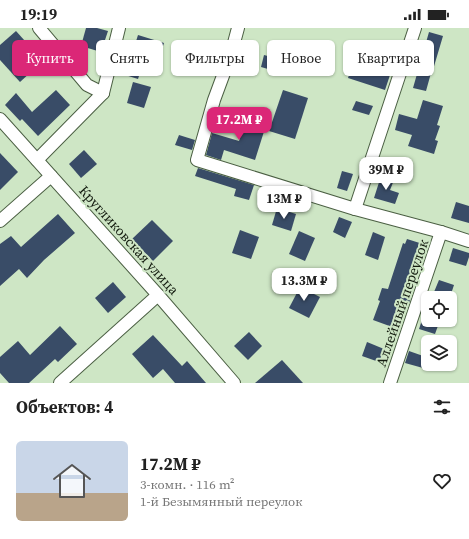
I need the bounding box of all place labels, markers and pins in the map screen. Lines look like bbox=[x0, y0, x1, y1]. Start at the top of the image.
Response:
pin: 17.2M ₽ bbox=[202, 107, 276, 141]
pin: 39M ₽ bbox=[358, 157, 414, 191]
pin: 13M ₽ bbox=[256, 186, 312, 220]
pin: 13.3M ₽ bbox=[267, 268, 341, 302]

